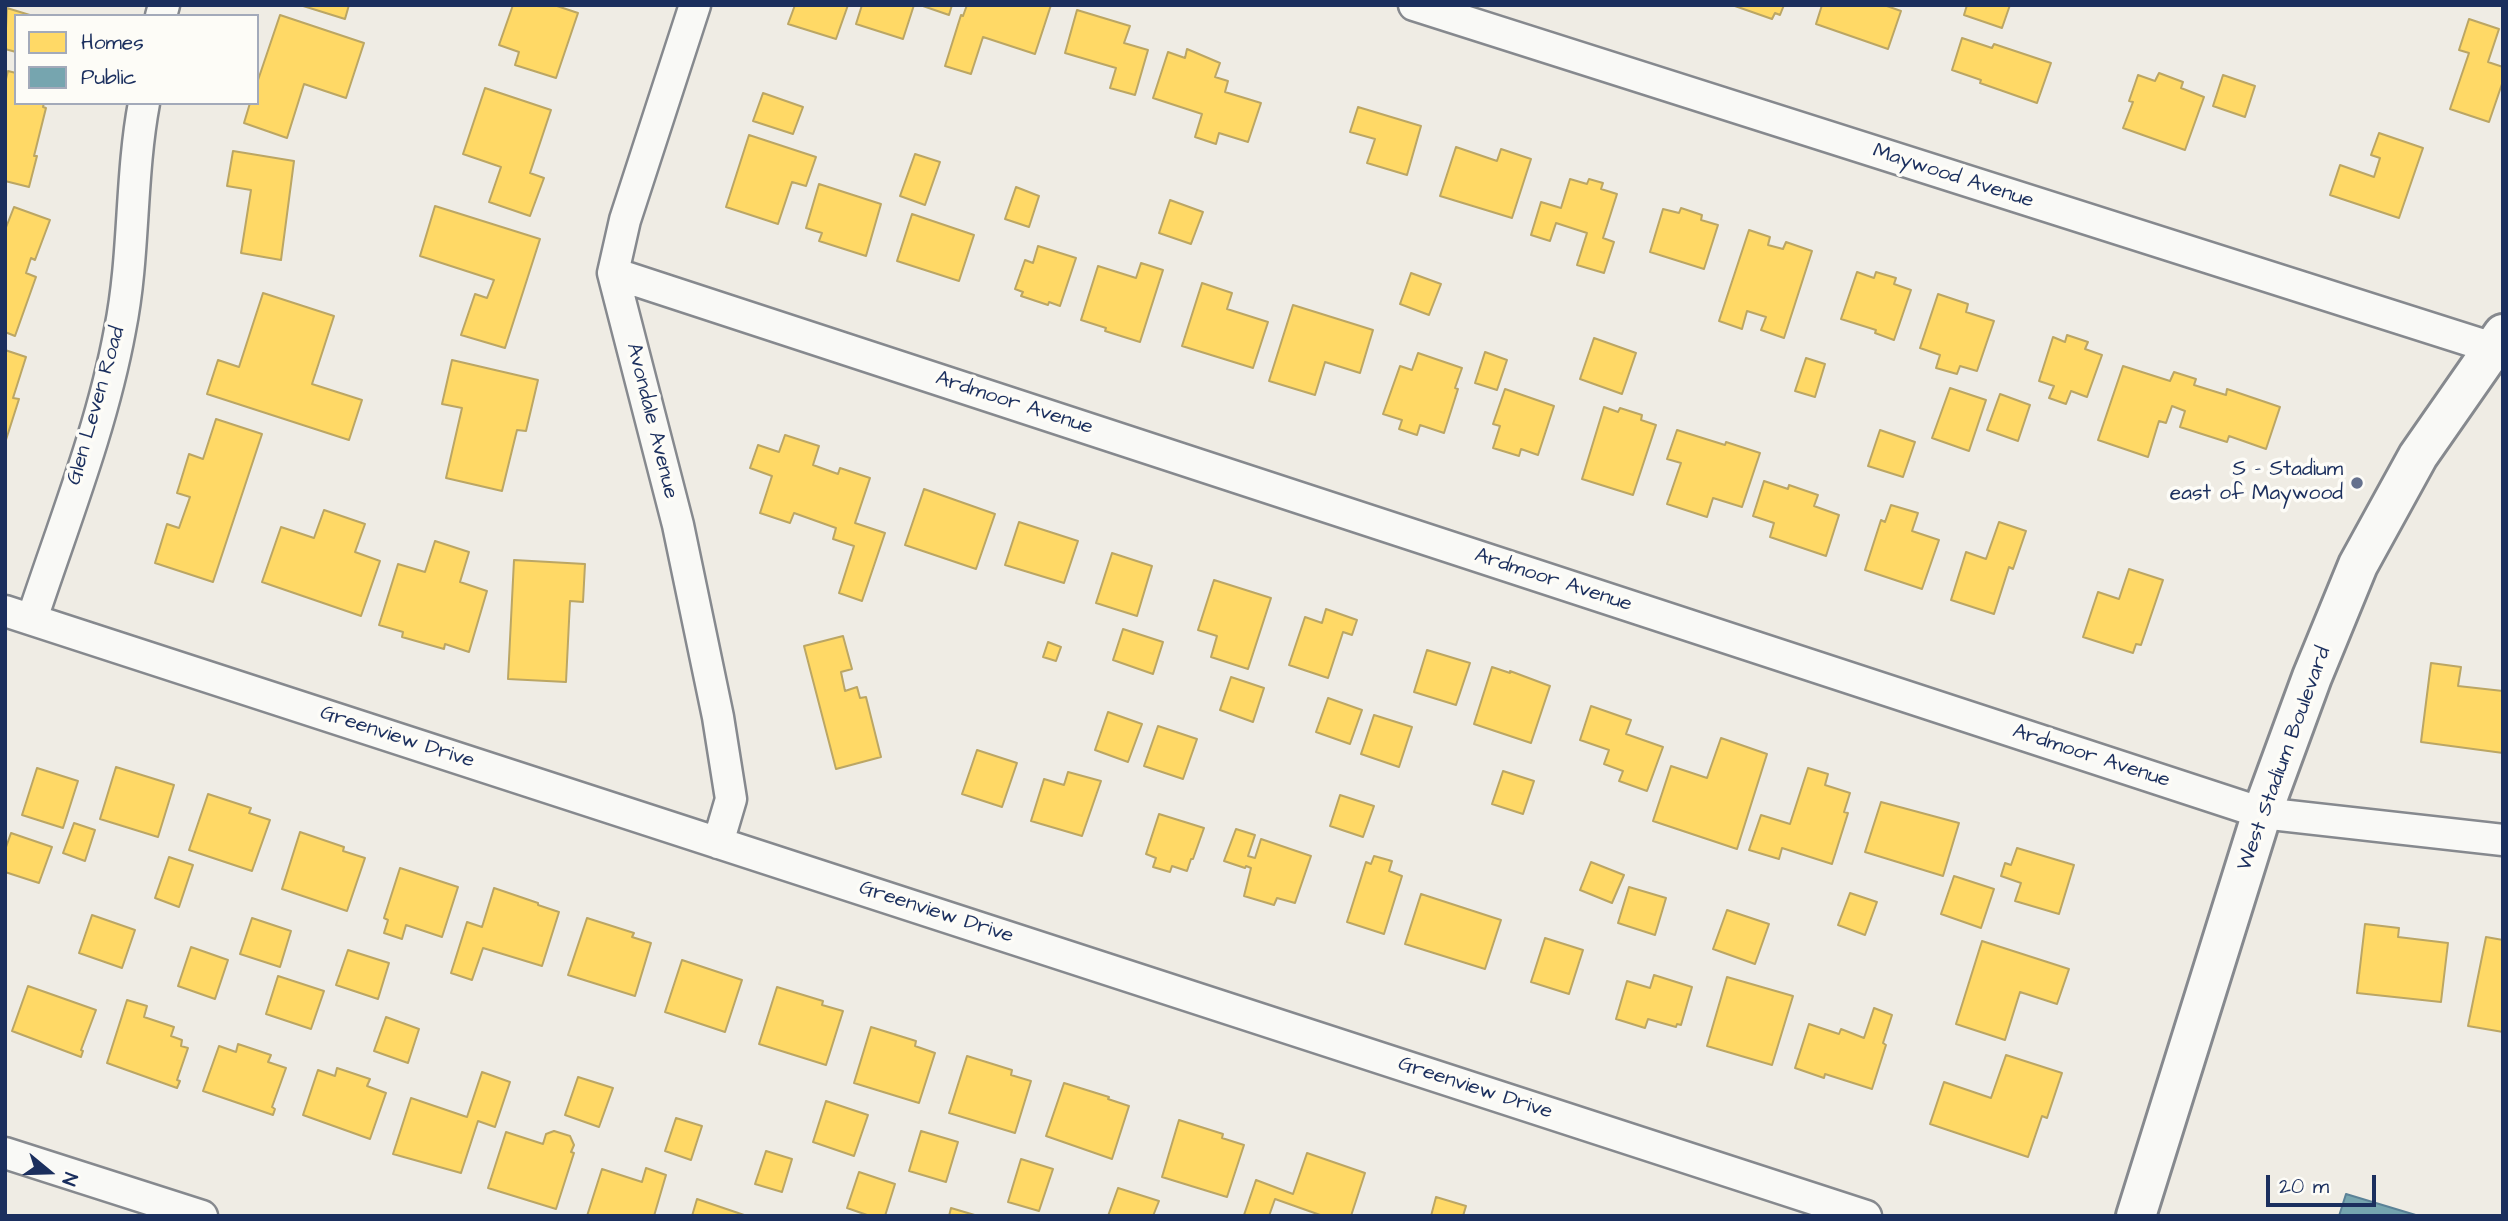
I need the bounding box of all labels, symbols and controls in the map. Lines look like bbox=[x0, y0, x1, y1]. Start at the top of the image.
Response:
legend bbox=[14, 14, 259, 105]
text: Homes bbox=[81, 28, 144, 57]
text: Public bbox=[81, 63, 137, 92]
street label: Maywood Avenue bbox=[1869, 139, 2037, 215]
street label: Glen Leven Road bbox=[62, 324, 132, 488]
street label: Avondale Avenue bbox=[619, 341, 683, 501]
street label: Ardmoor Avenue bbox=[932, 367, 1096, 441]
place label: S - Stadium east of Maywood bbox=[2170, 458, 2343, 508]
marker: S - Stadium east of Maywood bbox=[2349, 475, 2365, 491]
street label: Ardmoor Avenue bbox=[1471, 544, 1635, 618]
street label: West Stadium Boulevard bbox=[2233, 644, 2337, 874]
street label: Greenview Drive bbox=[317, 701, 477, 775]
street label: Ardmoor Avenue bbox=[2009, 720, 2173, 794]
street label: Greenview Drive bbox=[856, 876, 1016, 950]
street label: Greenview Drive bbox=[1395, 1052, 1555, 1126]
north arrow bbox=[14, 1137, 84, 1207]
scale bar bbox=[2270, 1162, 2380, 1206]
text: N bbox=[55, 1169, 84, 1189]
text: 20 m bbox=[2279, 1172, 2329, 1201]

